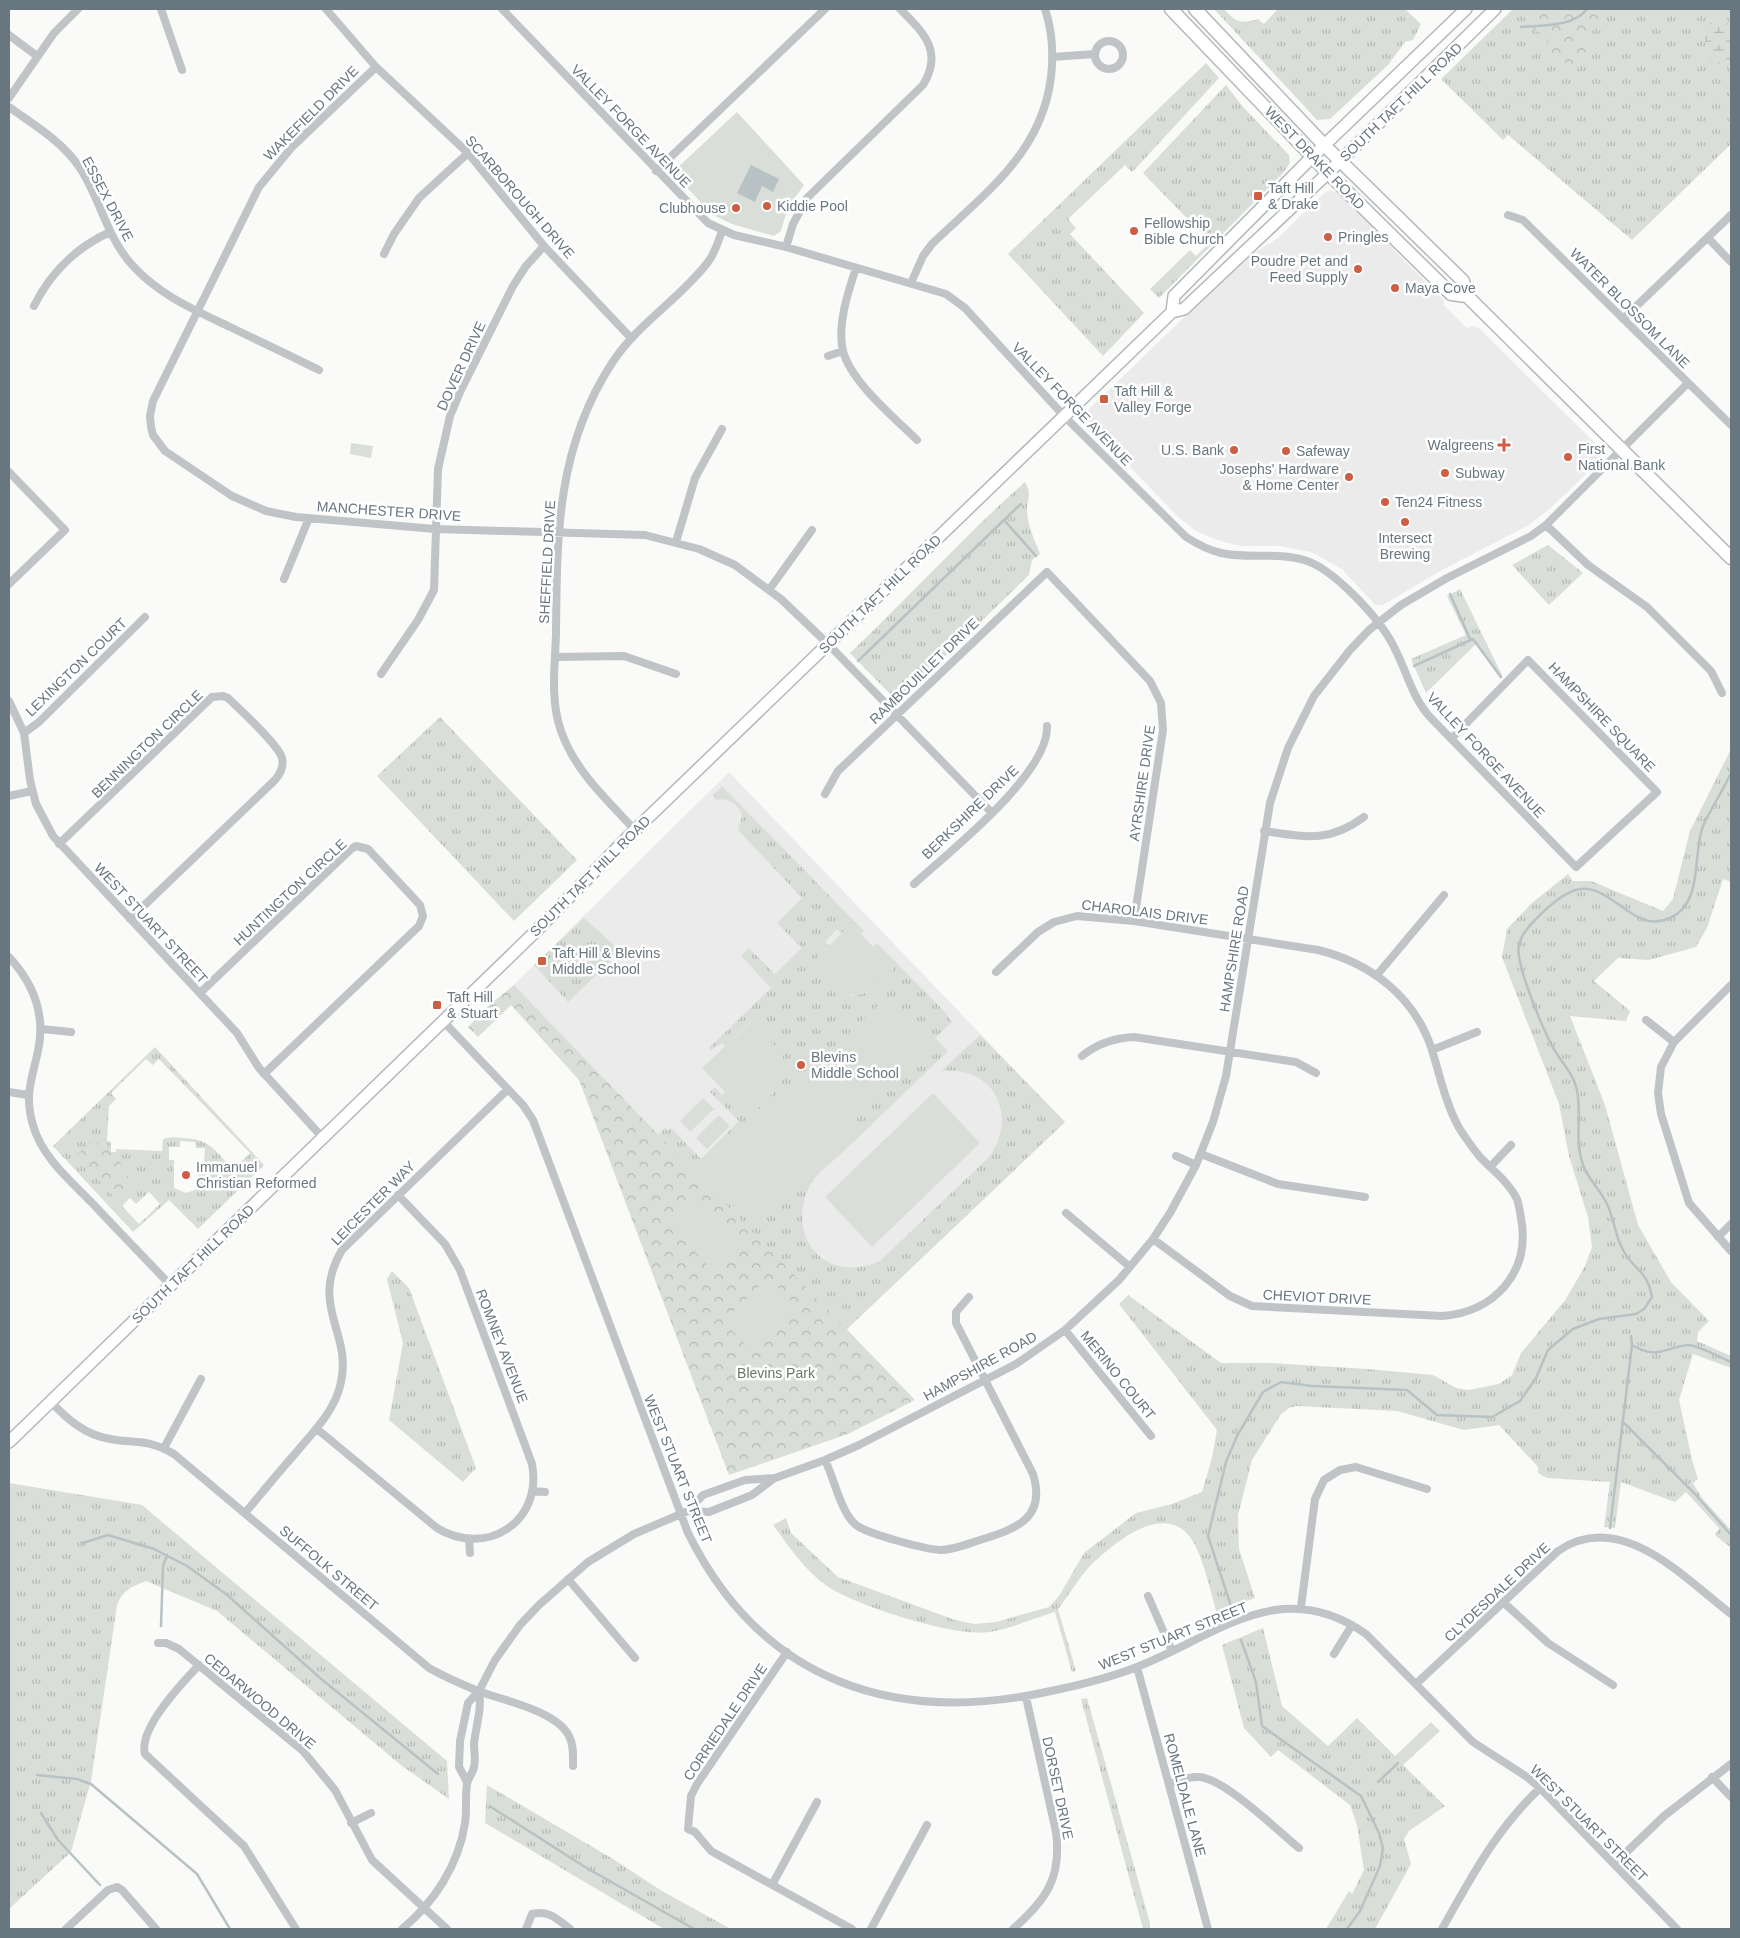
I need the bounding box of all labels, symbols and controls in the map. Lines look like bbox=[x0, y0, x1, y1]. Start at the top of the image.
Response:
street label: SOUTH TAFT HILL ROAD bbox=[1337, 39, 1465, 165]
street label: VALLEY FORGE AVENUE bbox=[568, 61, 694, 191]
street label: WAKEFIELD DRIVE bbox=[260, 62, 362, 164]
street label: WEST DRAKE ROAD bbox=[1262, 103, 1368, 213]
street label: SCARBOROUGH DRIVE bbox=[462, 132, 578, 262]
street label: ESSEX DRIVE bbox=[79, 154, 137, 244]
place label: Taft Hill & Drake bbox=[1268, 180, 1319, 212]
marker: Taft Hill & Drake bbox=[1252, 190, 1264, 202]
place label: Kiddie Pool bbox=[777, 198, 848, 214]
place label: Clubhouse bbox=[659, 200, 726, 216]
marker: Kiddie Pool bbox=[761, 200, 773, 212]
marker: Clubhouse bbox=[730, 202, 742, 214]
place label: Fellowship Bible Church bbox=[1144, 215, 1224, 247]
marker: Fellowship Bible Church bbox=[1128, 225, 1140, 237]
place label: Pringles bbox=[1338, 229, 1389, 245]
marker: Pringles bbox=[1322, 231, 1334, 243]
street label: WATER BLOSSOM LANE bbox=[1567, 245, 1693, 371]
place label: Poudre Pet and Feed Supply bbox=[1251, 253, 1348, 285]
marker: Poudre Pet and Feed Supply bbox=[1352, 263, 1364, 275]
place label: Maya Cove bbox=[1405, 280, 1476, 296]
marker: Maya Cove bbox=[1389, 282, 1401, 294]
street label: DOVER DRIVE bbox=[433, 319, 489, 413]
street label: VALLEY FORGE AVENUE bbox=[1009, 339, 1135, 469]
place label: Taft Hill & Valley Forge bbox=[1114, 383, 1192, 415]
marker: Taft Hill & Valley Forge bbox=[1098, 393, 1110, 405]
place label: Walgreens bbox=[1428, 437, 1494, 453]
marker: Walgreens bbox=[1498, 439, 1510, 451]
place label: First National Bank bbox=[1578, 441, 1666, 473]
place label: U.S. Bank bbox=[1161, 442, 1225, 458]
place label: Safeway bbox=[1296, 443, 1350, 459]
marker: U.S. Bank bbox=[1228, 444, 1240, 456]
marker: Safeway bbox=[1280, 445, 1292, 457]
marker: First National Bank bbox=[1562, 451, 1574, 463]
place label: Josephs' Hardware & Home Center bbox=[1220, 461, 1339, 493]
place label: Subway bbox=[1455, 465, 1505, 481]
marker: Subway bbox=[1439, 467, 1451, 479]
marker: Josephs' Hardware & Home Center bbox=[1343, 471, 1355, 483]
place label: Ten24 Fitness bbox=[1395, 494, 1482, 510]
marker: Ten24 Fitness bbox=[1379, 496, 1391, 508]
street label: MANCHESTER DRIVE bbox=[316, 498, 462, 524]
street label: SHEFFIELD DRIVE bbox=[536, 500, 558, 624]
marker: Intersect Brewing bbox=[1399, 516, 1411, 528]
place label: Intersect Brewing bbox=[1378, 530, 1432, 562]
street label: SOUTH TAFT HILL ROAD bbox=[816, 531, 944, 657]
street label: LEXINGTON COURT bbox=[22, 614, 130, 719]
street label: RAMBOUILLET DRIVE bbox=[866, 615, 982, 727]
street label: HAMPSHIRE SQUARE bbox=[1545, 659, 1659, 775]
street label: BENNINGTON CIRCLE bbox=[88, 687, 206, 801]
street label: VALLEY FORGE AVENUE bbox=[1424, 689, 1548, 821]
street label: AYRSHIRE DRIVE bbox=[1126, 724, 1158, 842]
street label: BERKSHIRE DRIVE bbox=[919, 762, 1021, 862]
street label: SOUTH TAFT HILL ROAD bbox=[526, 812, 654, 940]
street label: HUNTINGTON CIRCLE bbox=[230, 836, 350, 948]
street label: WEST STUART STREET bbox=[91, 860, 211, 987]
street label: HAMPSHIRE ROAD bbox=[1216, 885, 1252, 1013]
street label: CHAROLAIS DRIVE bbox=[1081, 896, 1209, 928]
place label: Taft Hill & Blevins Middle School bbox=[552, 945, 660, 977]
marker: Taft Hill & Blevins Middle School bbox=[536, 955, 548, 967]
place label: Taft Hill & Stuart bbox=[447, 989, 498, 1021]
marker: Taft Hill & Stuart bbox=[431, 999, 443, 1011]
place label: Blevins Middle School bbox=[811, 1049, 899, 1081]
marker: Blevins Middle School bbox=[795, 1059, 807, 1071]
street label: LEICESTER WAY bbox=[328, 1157, 419, 1248]
place label: Immanuel Christian Reformed bbox=[196, 1159, 317, 1191]
marker: Immanuel Christian Reformed bbox=[180, 1169, 192, 1181]
street label: SOUTH TAFT HILL ROAD bbox=[129, 1201, 257, 1327]
street label: CHEVIOT DRIVE bbox=[1262, 1286, 1372, 1308]
street label: ROMNEY AVENUE bbox=[473, 1287, 531, 1405]
street label: MERINO COURT bbox=[1077, 1327, 1159, 1423]
street label: HAMPSHIRE ROAD bbox=[920, 1328, 1040, 1404]
park label: Blevins Park bbox=[737, 1365, 816, 1381]
street label: WEST STUART STREET bbox=[641, 1392, 715, 1546]
street label: SUFFOLK STREET bbox=[276, 1522, 382, 1614]
street label: CLYDESDALE DRIVE bbox=[1441, 1539, 1553, 1645]
street label: WEST STUART STREET bbox=[1096, 1599, 1250, 1673]
street label: CEDARWOOD DRIVE bbox=[201, 1650, 319, 1752]
street label: CORRIEDALE DRIVE bbox=[680, 1660, 770, 1784]
street label: ROMELDALE LANE bbox=[1161, 1732, 1209, 1858]
street label: DORSET DRIVE bbox=[1039, 1735, 1077, 1841]
street label: WEST STUART STREET bbox=[1527, 1761, 1651, 1885]

